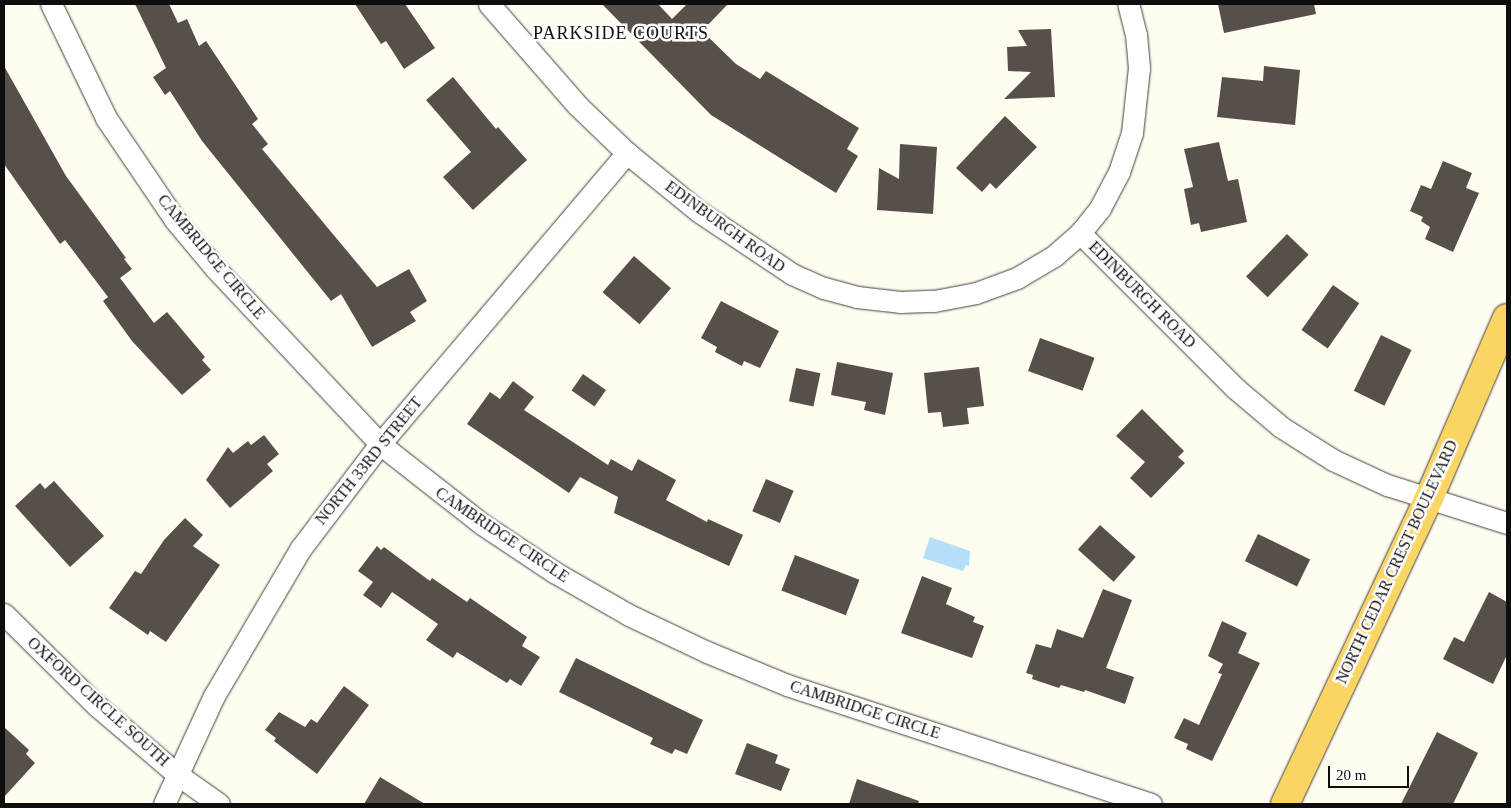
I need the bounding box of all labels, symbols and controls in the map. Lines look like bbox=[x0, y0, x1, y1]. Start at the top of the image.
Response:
district label: PARKSIDE COURTS bbox=[531, 22, 711, 44]
street label: EDINBURGH ROAD bbox=[661, 177, 789, 277]
street label: CAMBRIDGE CIRCLE bbox=[153, 191, 269, 323]
street label: EDINBURGH ROAD bbox=[1084, 237, 1200, 353]
street label: NORTH 33RD STREET bbox=[311, 393, 427, 529]
street label: NORTH CEDAR CREST BOULEVARD bbox=[1332, 437, 1462, 687]
street label: CAMBRIDGE CIRCLE bbox=[432, 483, 572, 587]
street label: OXFORD CIRCLE SOUTH bbox=[23, 633, 173, 771]
street label: CAMBRIDGE CIRCLE bbox=[787, 677, 943, 743]
scale bar bbox=[1331, 756, 1412, 788]
text: 20 m bbox=[1336, 767, 1366, 783]

